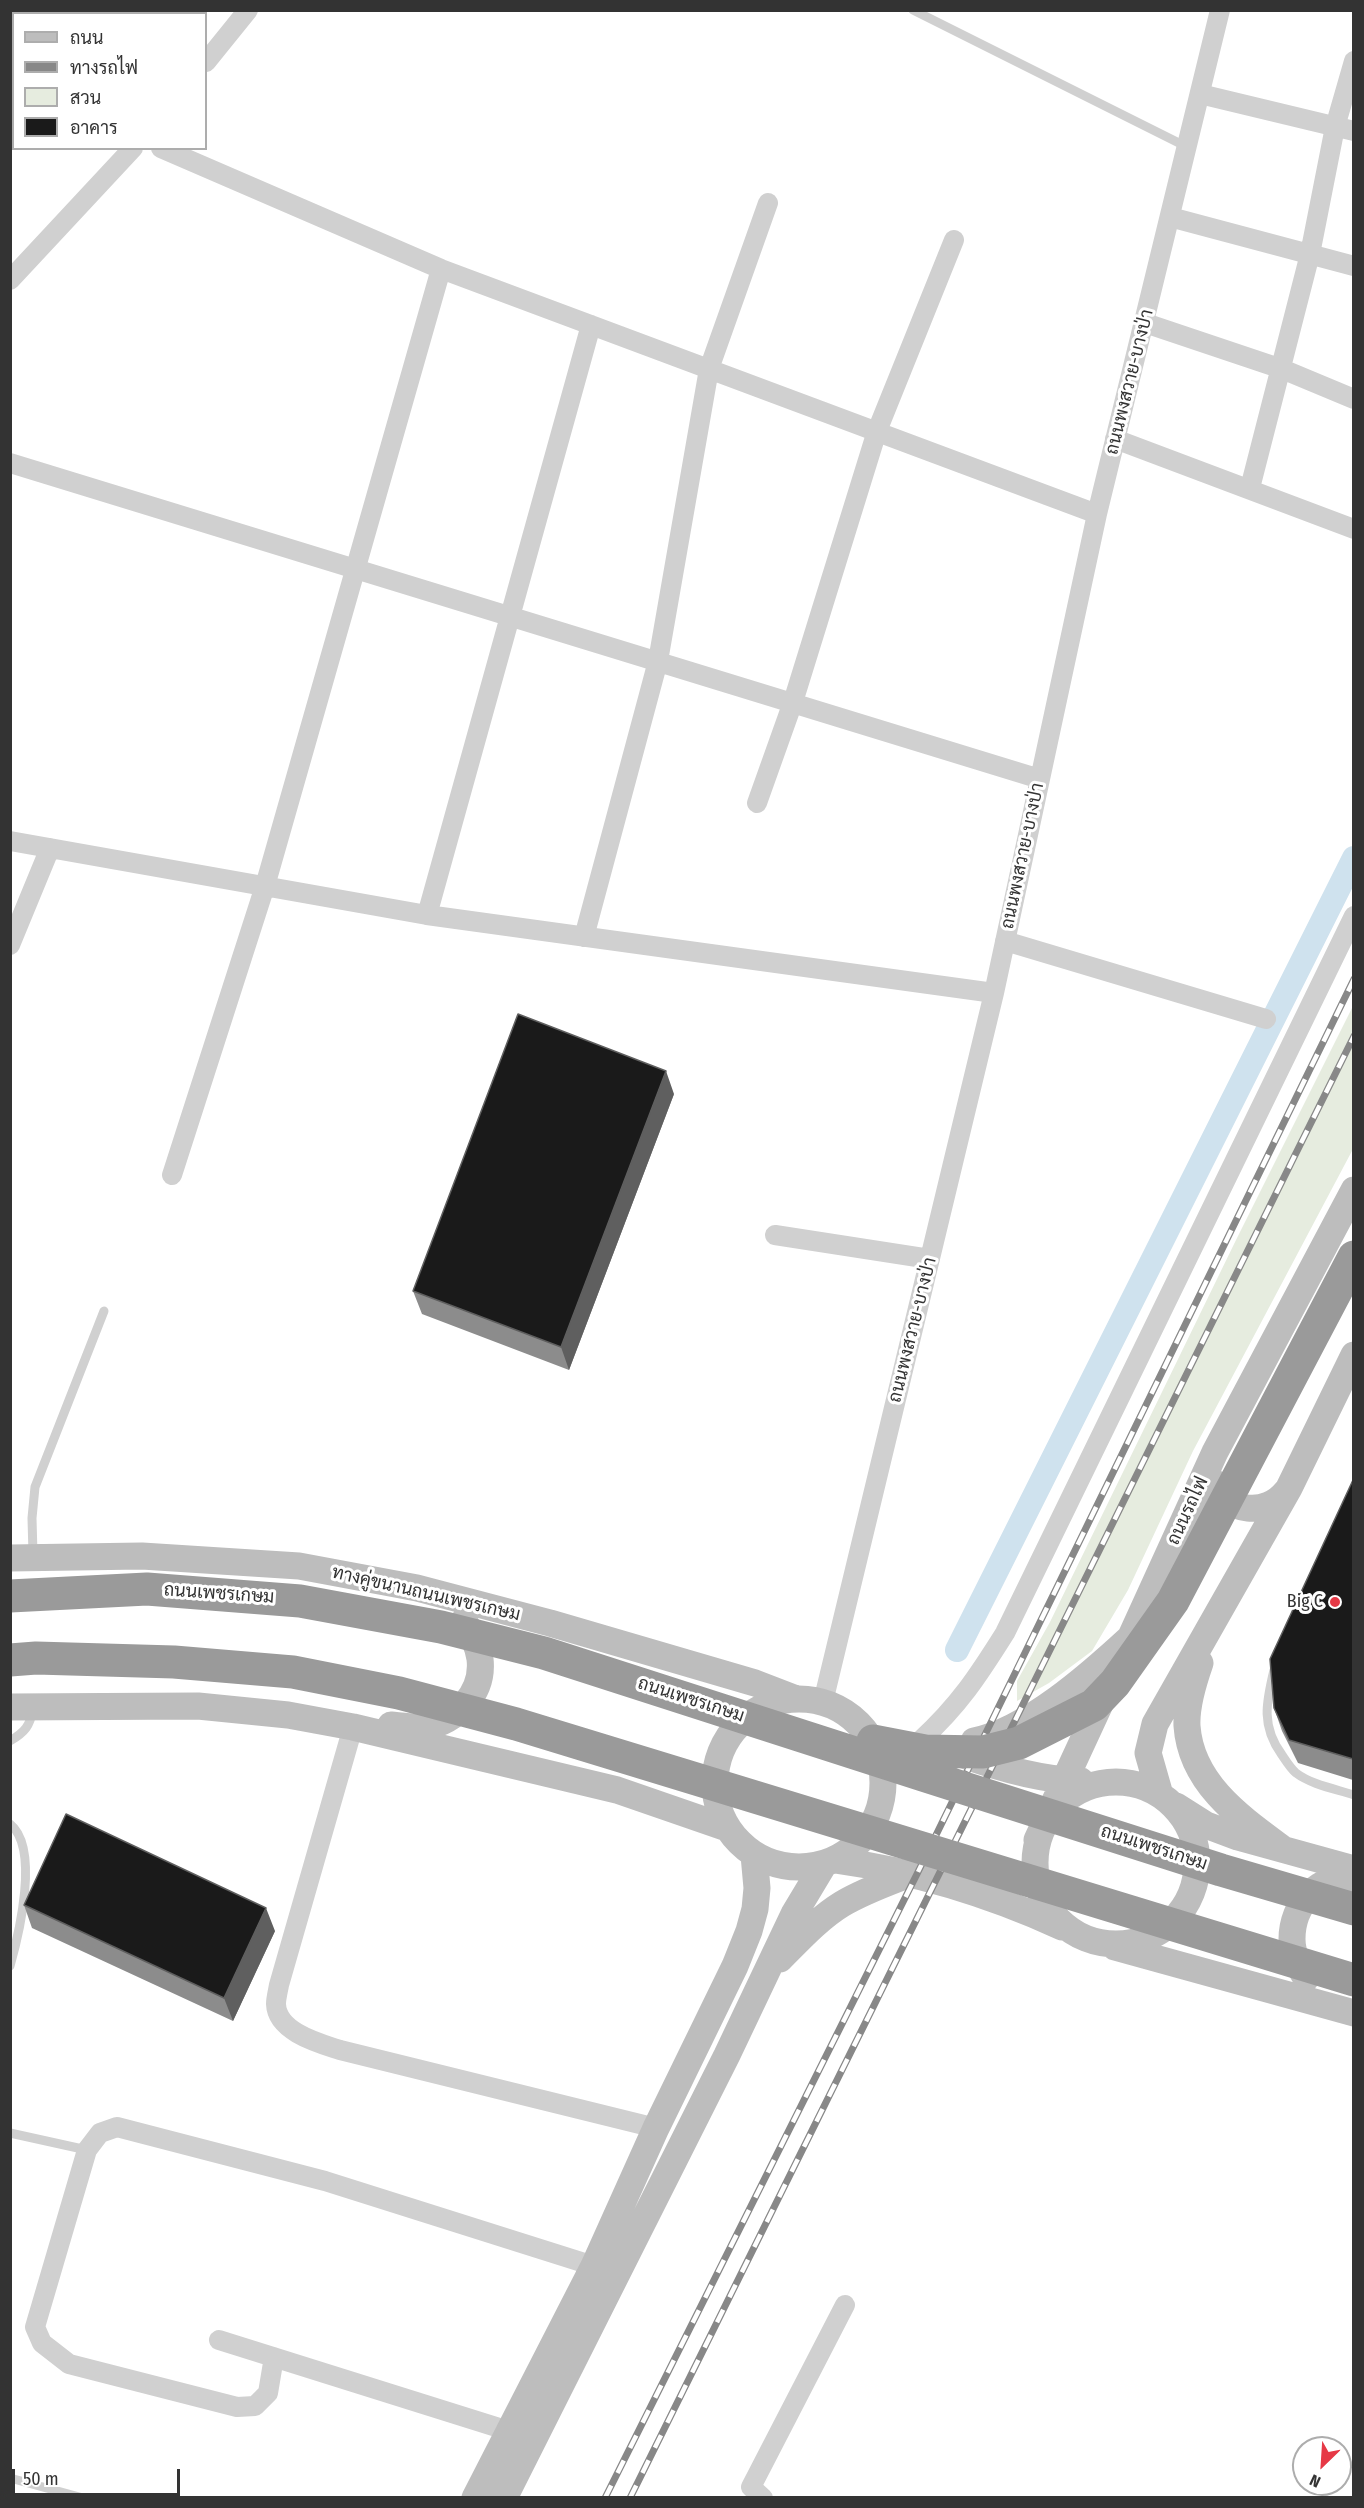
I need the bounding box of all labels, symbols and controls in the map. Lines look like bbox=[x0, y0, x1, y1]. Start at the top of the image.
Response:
legend bbox=[12, 12, 207, 150]
text: ถนน bbox=[70, 27, 103, 49]
text: ทางรถไฟ bbox=[70, 57, 138, 79]
text: สวน bbox=[70, 87, 101, 109]
text: อาคาร bbox=[70, 117, 118, 139]
street label: ถนนพงสวาย-บางป่า bbox=[1102, 307, 1158, 457]
street label: ถนนพงสวาย-บางป่า bbox=[997, 781, 1049, 931]
street label: ถนนพงสวาย-บางป่า bbox=[885, 1255, 941, 1405]
street label: ถนนรถไฟ bbox=[1163, 1474, 1213, 1548]
street label: ทางคู่ขนานถนนเพชรเกษม bbox=[330, 1562, 522, 1626]
street label: ถนนเพชรเกษม bbox=[163, 1579, 275, 1609]
place label: Big C bbox=[1287, 1591, 1323, 1613]
marker: Big C bbox=[1328, 1595, 1342, 1609]
street label: ถนนเพชรเกษม bbox=[635, 1673, 747, 1727]
street label: ถนนเพชรเกษม bbox=[1098, 1821, 1210, 1875]
north arrow bbox=[1292, 2436, 1352, 2496]
scale bar bbox=[15, 2457, 183, 2495]
text: 50 m bbox=[23, 2468, 59, 2490]
text: N bbox=[1307, 2470, 1323, 2492]

